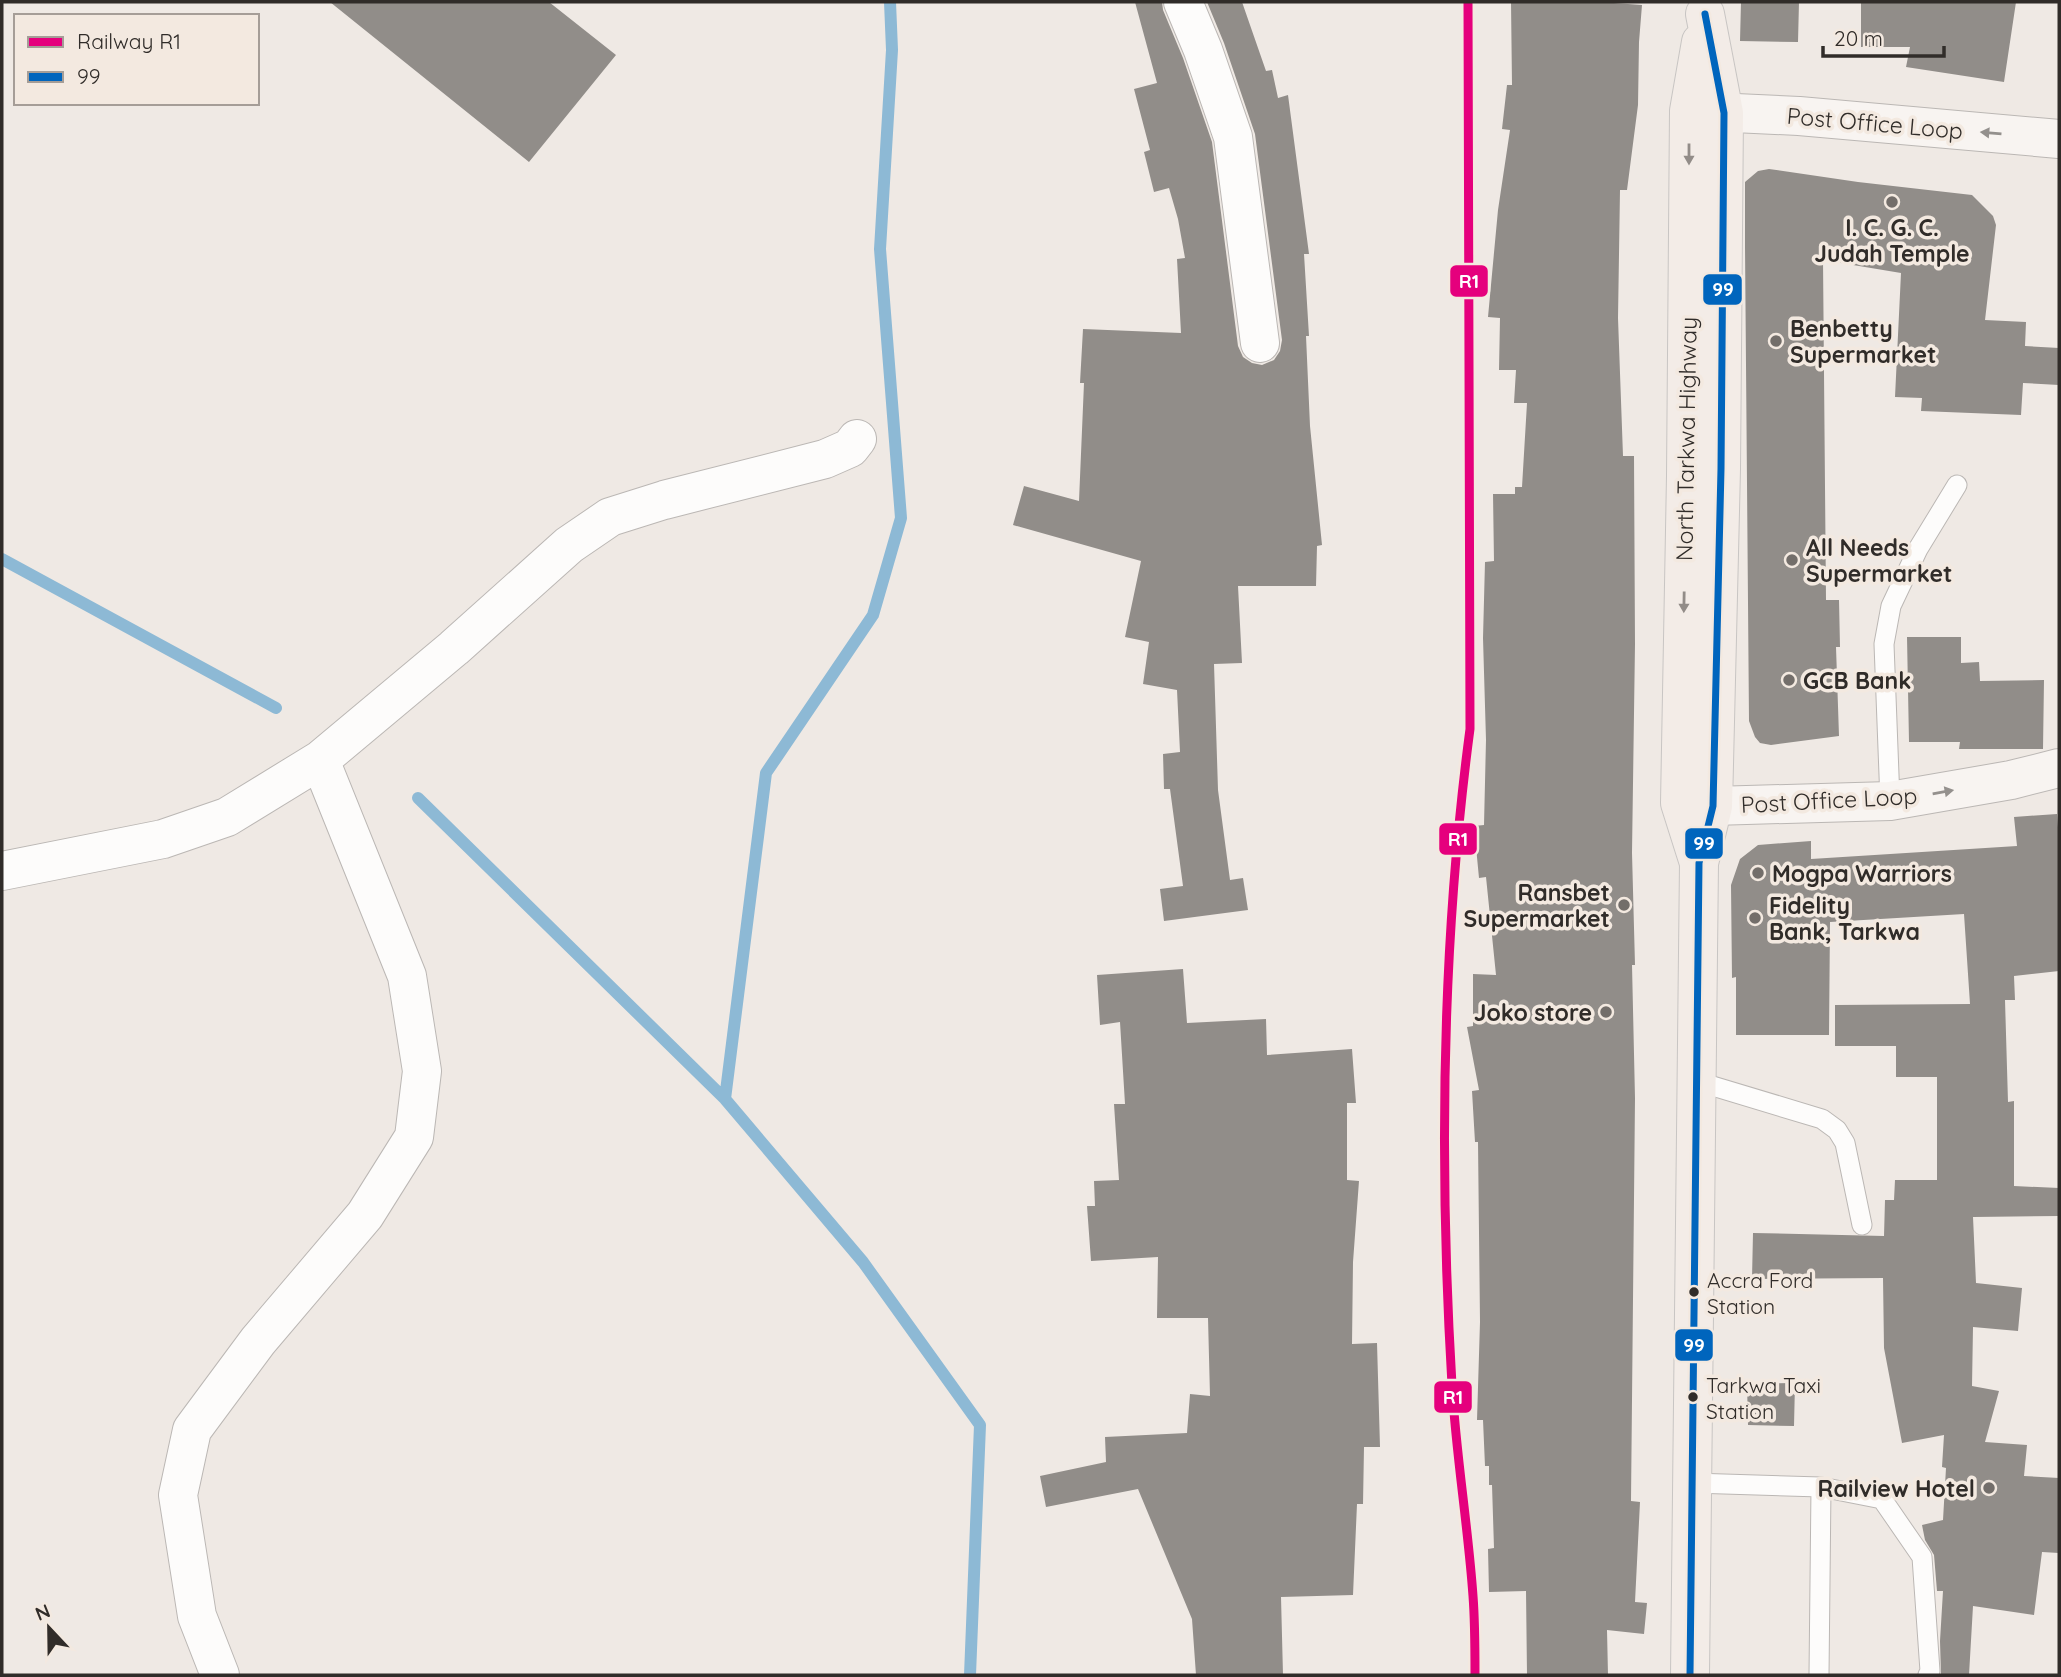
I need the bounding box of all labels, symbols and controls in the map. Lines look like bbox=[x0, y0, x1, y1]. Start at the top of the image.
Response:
legend bbox=[14, 14, 259, 105]
scale bar bbox=[1823, 14, 1944, 58]
text: 20 m bbox=[1834, 25, 1883, 51]
text: Railway R1 bbox=[77, 28, 181, 54]
text: 99 bbox=[77, 63, 100, 89]
street label: Post Office Loop bbox=[1786, 101, 1964, 145]
one-way arrow bbox=[1980, 127, 2002, 138]
one-way arrow bbox=[1683, 143, 1695, 165]
marker: I. C. G. C. Judah Temple bbox=[1884, 194, 1900, 210]
place label: I. C. G. C. Judah Temple bbox=[1814, 213, 1970, 268]
line badge: R1 bbox=[1449, 264, 1489, 298]
text: R1 bbox=[1459, 269, 1479, 293]
line badge: 99 bbox=[1702, 273, 1743, 306]
text: 99 bbox=[1712, 277, 1734, 301]
place label: Benbetty Supermarket bbox=[1790, 314, 1936, 369]
street label: North Tarkwa Highway bbox=[1669, 317, 1703, 561]
marker: Benbetty Supermarket bbox=[1768, 333, 1784, 349]
place label: All Needs Supermarket bbox=[1806, 533, 1952, 588]
marker: All Needs Supermarket bbox=[1784, 552, 1800, 568]
one-way arrow bbox=[1678, 591, 1690, 613]
place label: GCB Bank bbox=[1803, 666, 1911, 695]
marker: GCB Bank bbox=[1781, 672, 1797, 688]
street label: Post Office Loop bbox=[1740, 781, 1918, 819]
one-way arrow bbox=[1932, 786, 1954, 797]
line badge: R1 bbox=[1438, 822, 1478, 856]
text: R1 bbox=[1448, 827, 1468, 851]
line badge: 99 bbox=[1684, 827, 1724, 860]
text: 99 bbox=[1693, 831, 1715, 855]
place label: Mogpa Warriors bbox=[1772, 859, 1952, 888]
marker: Mogpa Warriors bbox=[1750, 865, 1766, 881]
place label: Ransbet Supermarket bbox=[1464, 878, 1610, 933]
place label: Fidelity Bank, Tarkwa bbox=[1769, 891, 1920, 946]
marker: Ransbet Supermarket bbox=[1616, 897, 1632, 913]
marker: Fidelity Bank, Tarkwa bbox=[1747, 910, 1763, 926]
place label: Joko store bbox=[1474, 998, 1592, 1027]
marker: Joko store bbox=[1598, 1004, 1614, 1020]
place label: Accra Ford Station bbox=[1707, 1267, 1813, 1319]
marker: Accra Ford Station bbox=[1687, 1285, 1701, 1299]
line badge: 99 bbox=[1674, 1328, 1714, 1362]
text: 99 bbox=[1683, 1333, 1705, 1357]
place label: Tarkwa Taxi Station bbox=[1706, 1372, 1821, 1424]
line badge: R1 bbox=[1433, 1380, 1473, 1414]
text: R1 bbox=[1443, 1385, 1463, 1409]
marker: Tarkwa Taxi Station bbox=[1686, 1390, 1700, 1404]
place label: Railview Hotel bbox=[1818, 1474, 1975, 1503]
marker: Railview Hotel bbox=[1981, 1480, 1997, 1496]
north arrow bbox=[14, 1593, 84, 1663]
text: N bbox=[32, 1598, 54, 1626]

